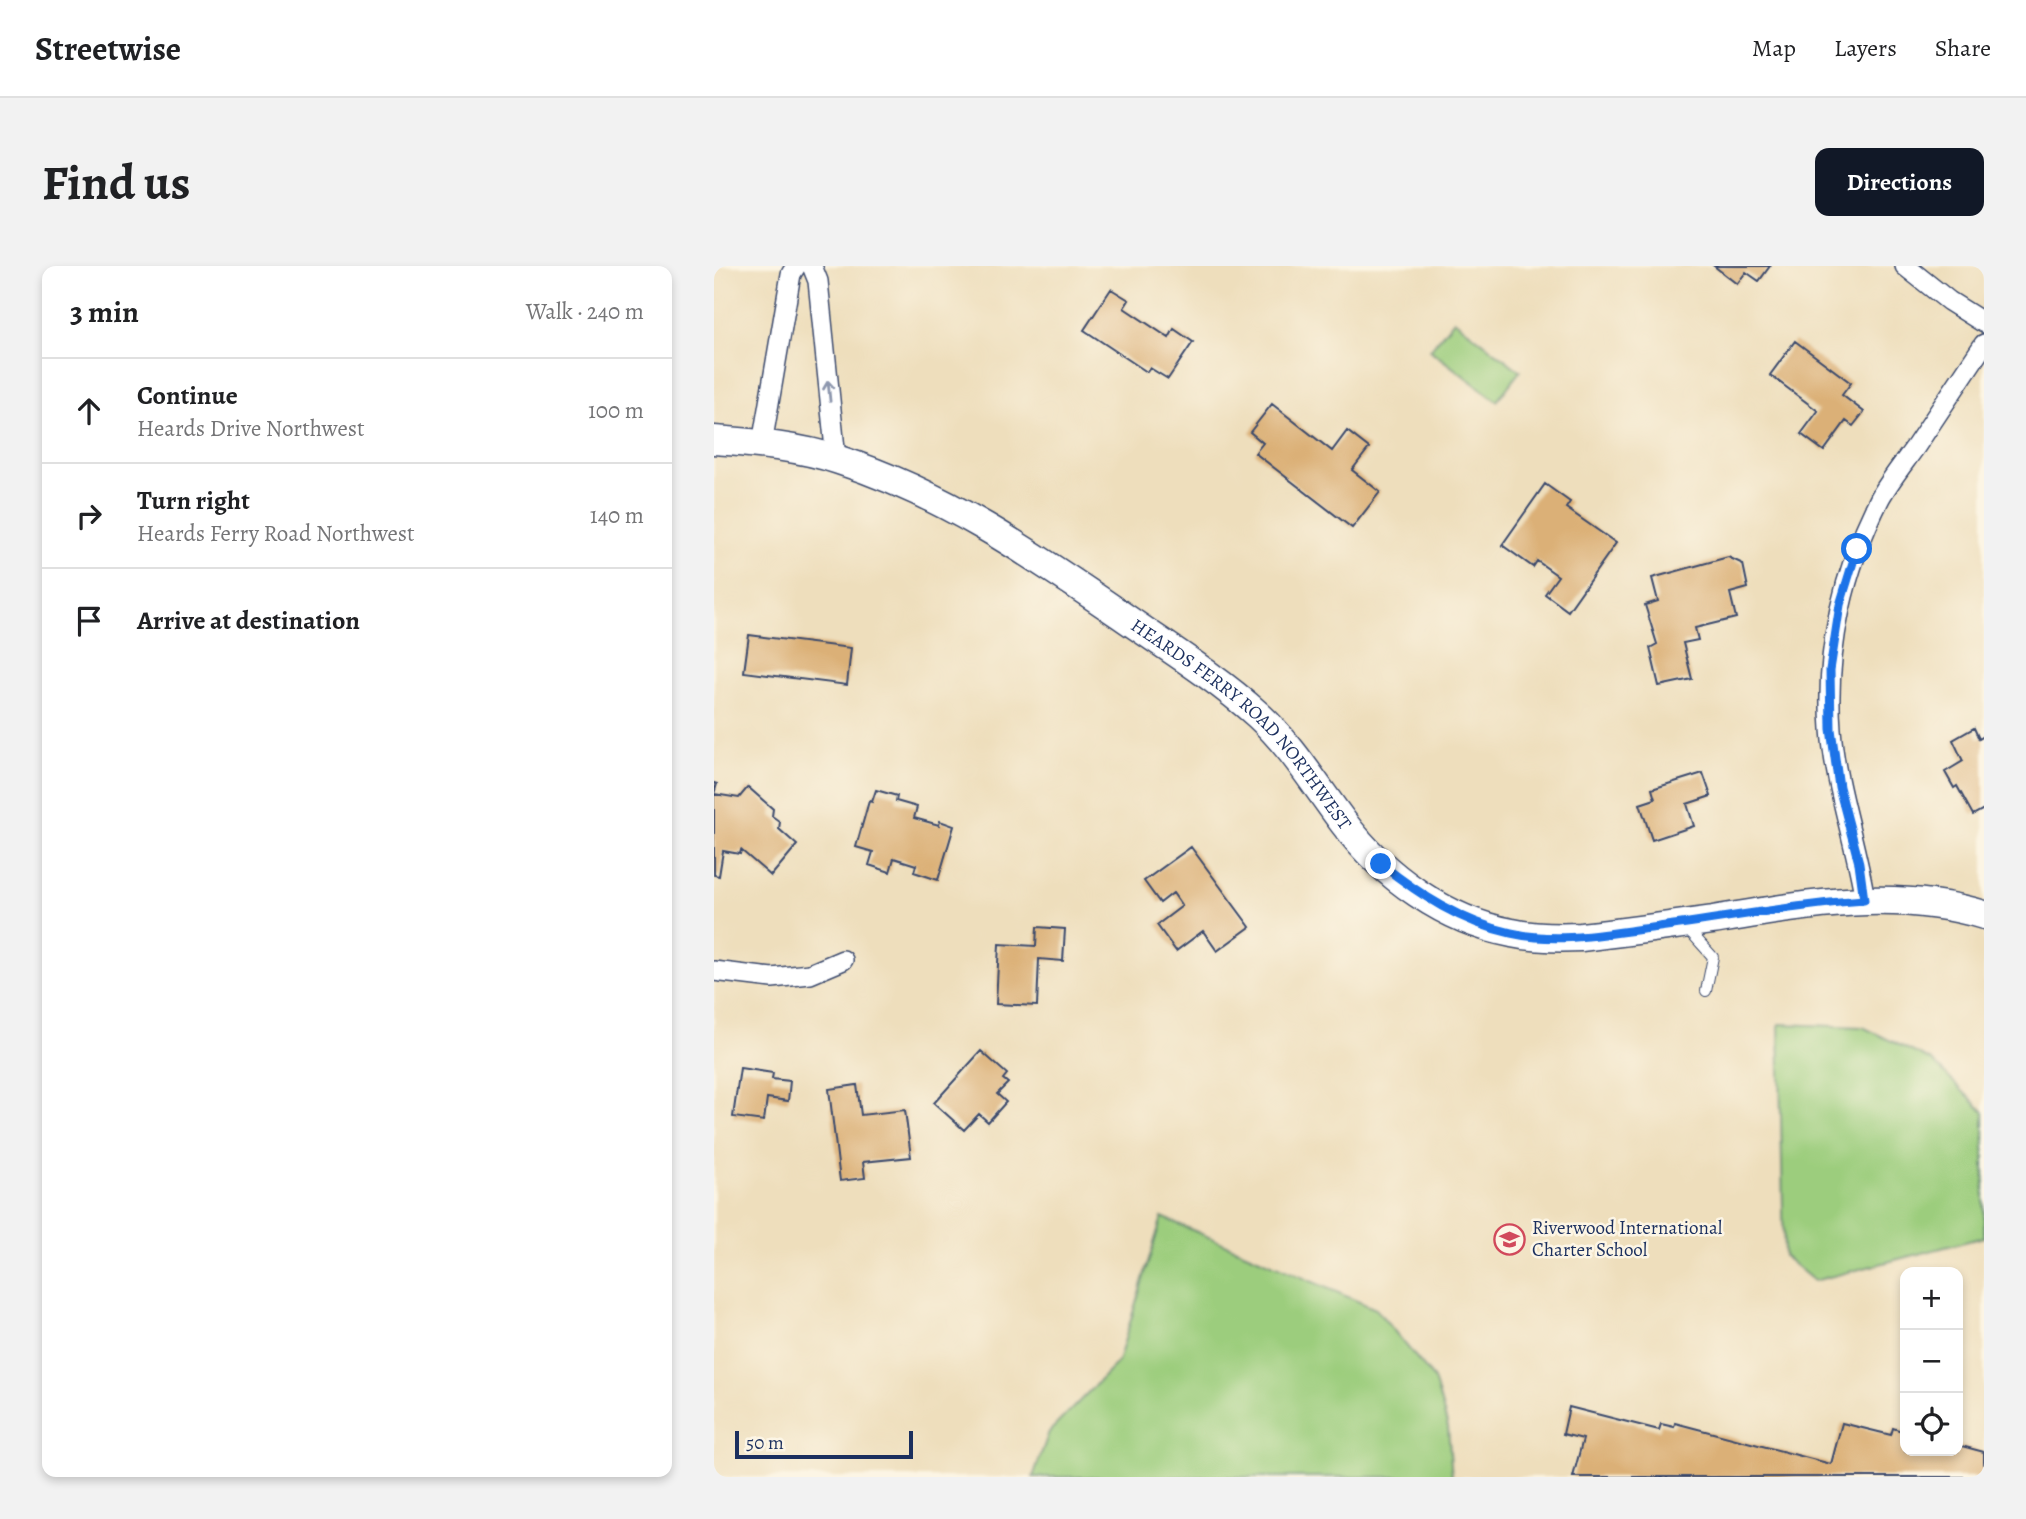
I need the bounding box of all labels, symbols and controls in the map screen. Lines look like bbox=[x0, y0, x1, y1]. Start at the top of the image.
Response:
text: Streetwise bbox=[35, 26, 181, 71]
text: Map bbox=[1752, 32, 1796, 64]
text: Layers bbox=[1834, 32, 1897, 64]
text: Share bbox=[1935, 32, 1991, 64]
button: Directions bbox=[1815, 148, 1984, 216]
text: Find us bbox=[42, 149, 190, 216]
text: 3 min bbox=[70, 292, 139, 332]
text: Walk · 240 m bbox=[526, 296, 644, 327]
text: Continue bbox=[137, 378, 238, 413]
one-way arrow bbox=[823, 380, 836, 403]
icon: ahead bbox=[70, 392, 108, 430]
text: 100 m bbox=[588, 395, 644, 426]
text: Heards Drive Northwest bbox=[137, 413, 365, 444]
text: Turn right bbox=[137, 483, 250, 518]
icon: right bbox=[70, 497, 108, 535]
text: 140 m bbox=[590, 500, 644, 531]
text: Heards Ferry Road Northwest bbox=[137, 518, 415, 549]
route start bbox=[1841, 533, 1872, 564]
icon: arrive bbox=[70, 602, 108, 640]
text: Arrive at destination bbox=[137, 603, 360, 638]
street label: HEARDS FERRY ROAD NORTHWEST bbox=[1126, 613, 1358, 836]
route end bbox=[1365, 848, 1396, 879]
place label: Riverwood International Charter School bbox=[1532, 1215, 1723, 1263]
school or university icon: Riverwood International Charter School bbox=[1492, 1222, 1526, 1256]
map controls bbox=[1900, 1267, 1963, 1456]
button: + bbox=[1900, 1267, 1963, 1330]
button: − bbox=[1900, 1330, 1963, 1393]
button: locate bbox=[1900, 1393, 1963, 1456]
scale bar bbox=[735, 1428, 914, 1460]
text: 50 m bbox=[746, 1430, 784, 1456]

